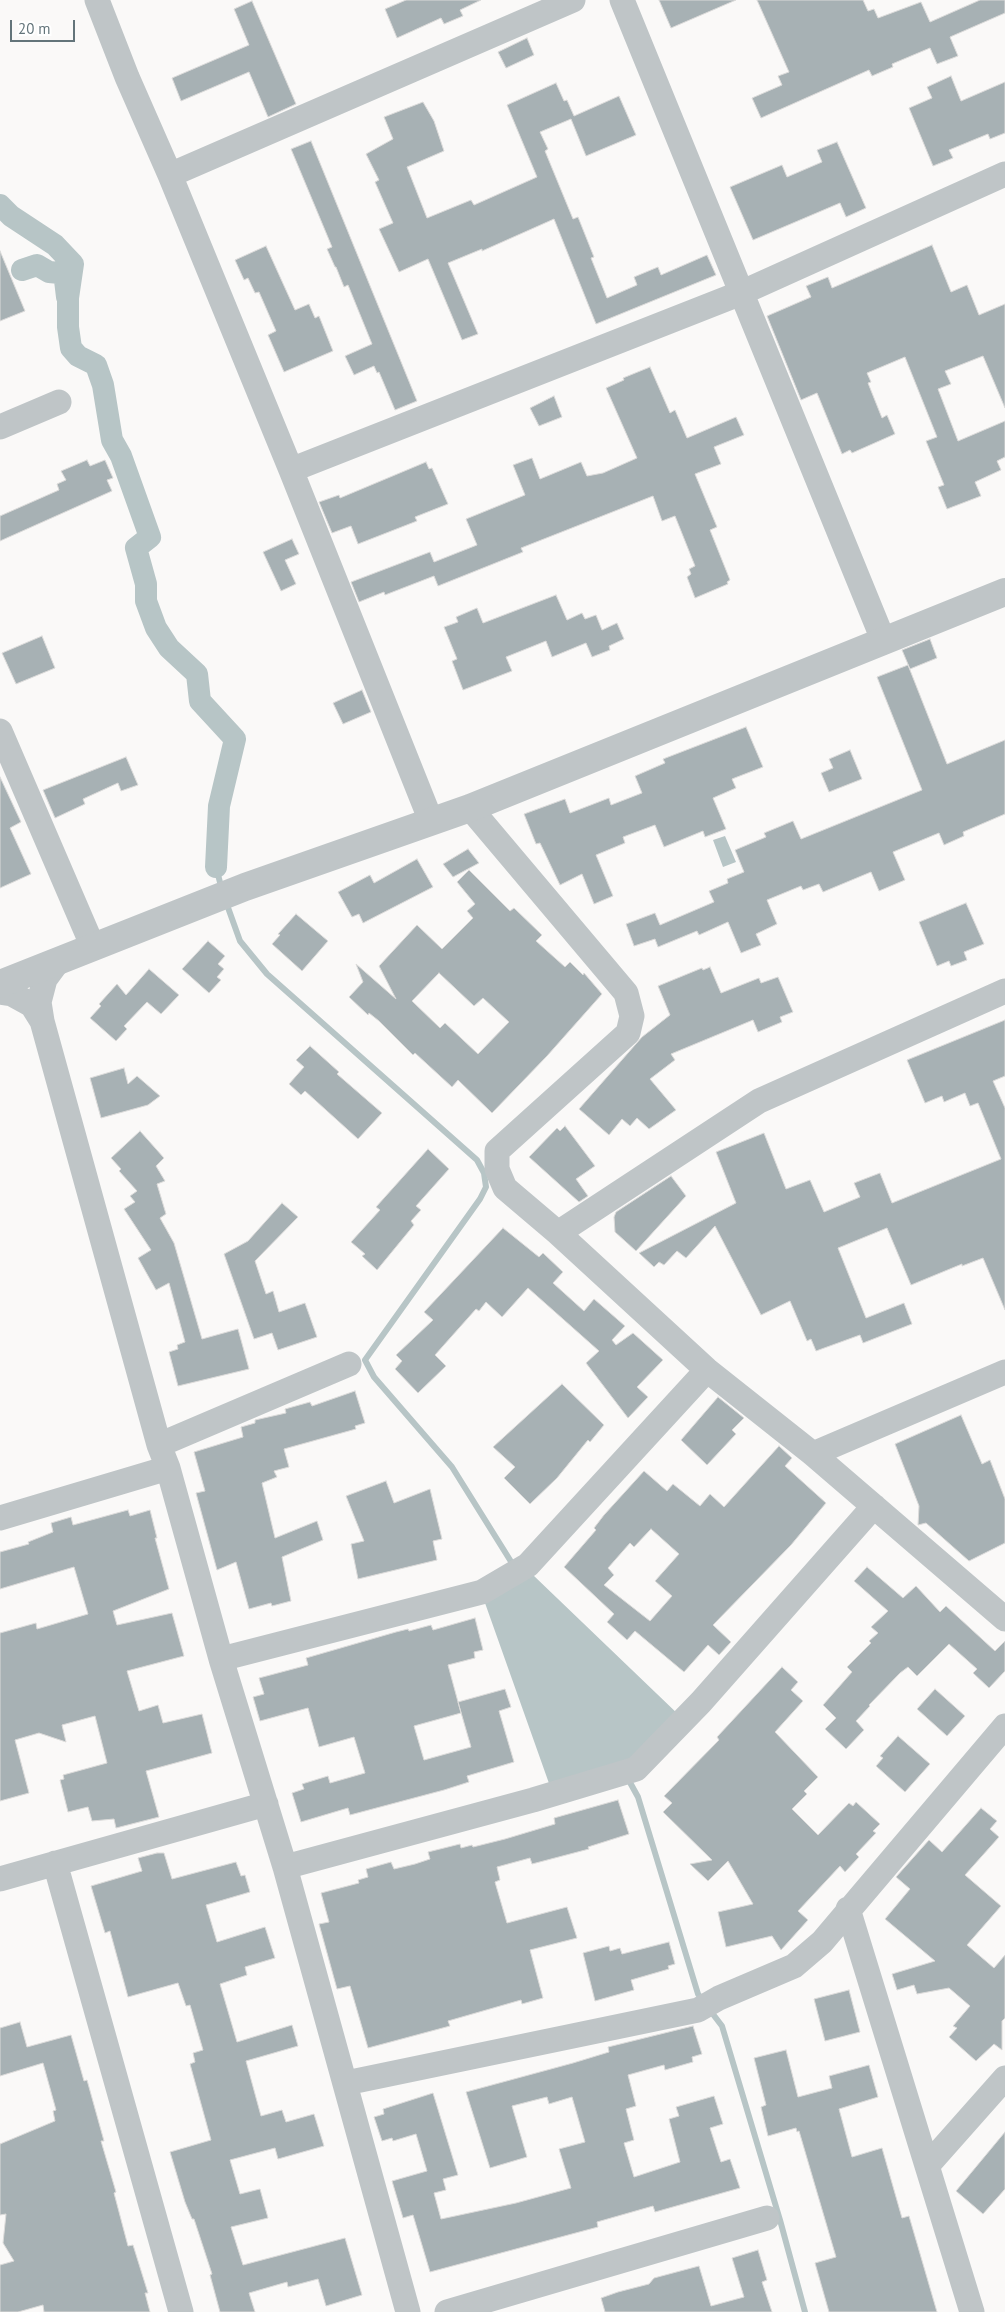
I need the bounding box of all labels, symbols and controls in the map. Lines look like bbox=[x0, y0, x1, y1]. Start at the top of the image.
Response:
scale bar bbox=[12, 10, 78, 42]
text: 20 m bbox=[18, 19, 51, 38]

